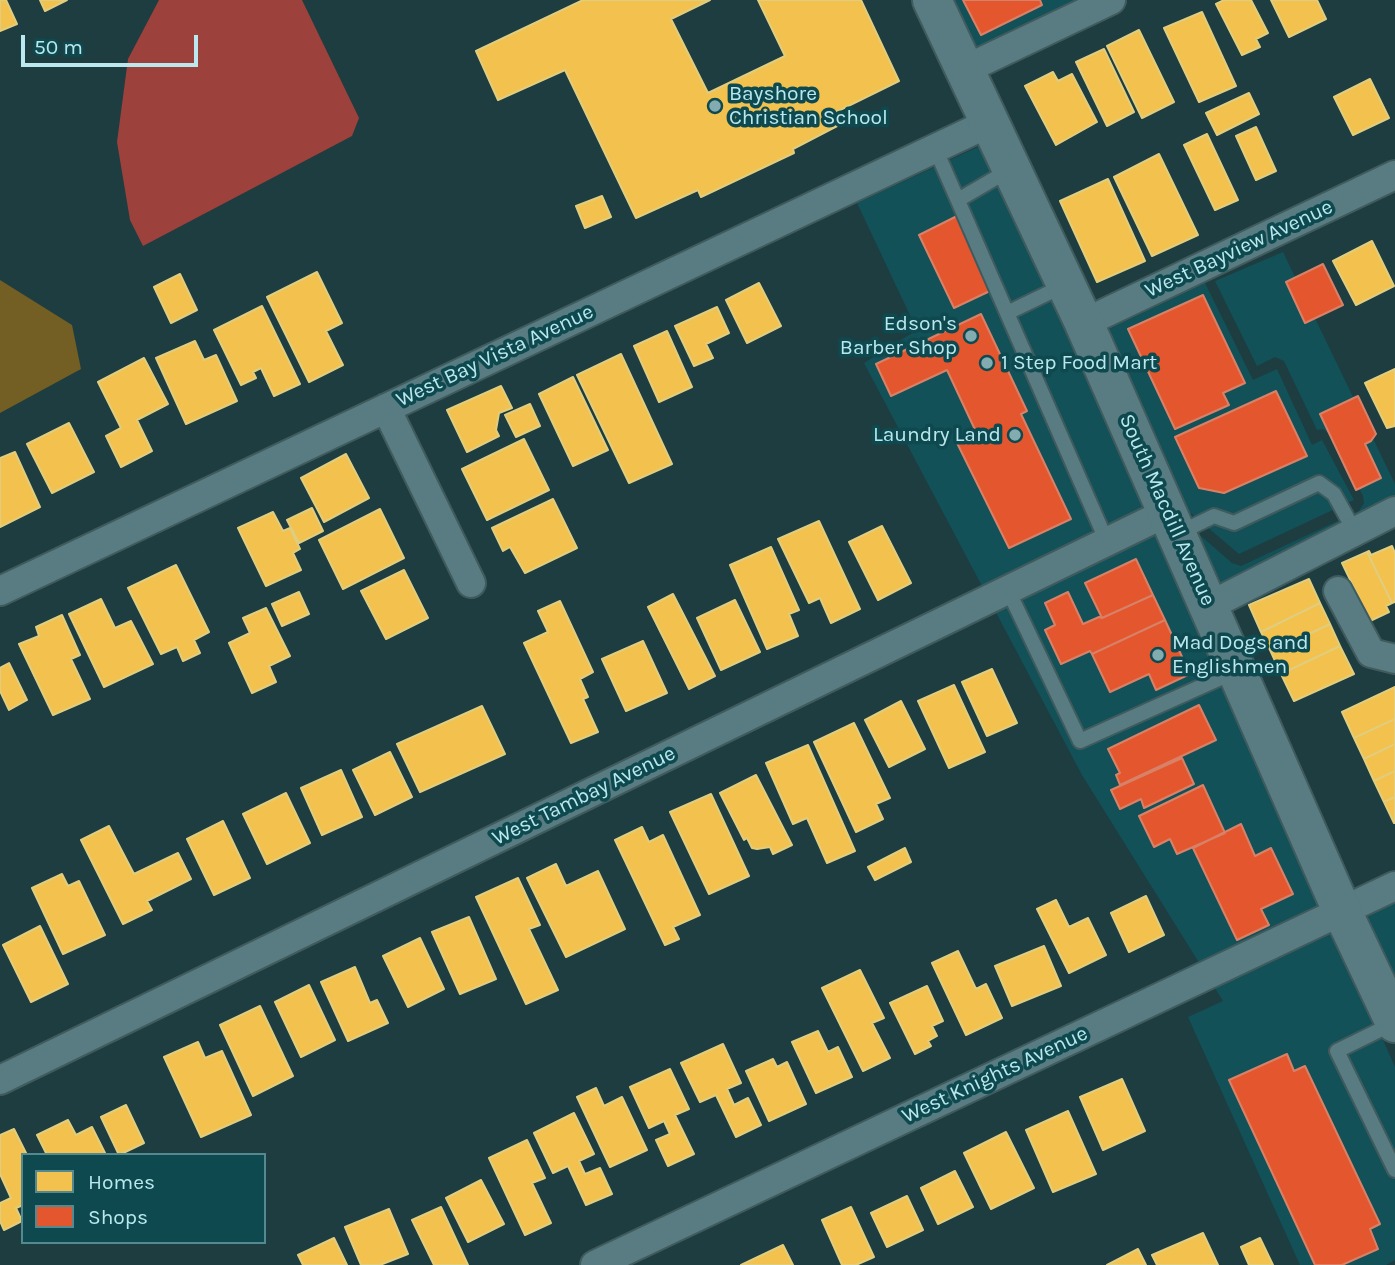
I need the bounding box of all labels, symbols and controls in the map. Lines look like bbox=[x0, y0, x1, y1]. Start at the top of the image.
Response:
scale bar bbox=[24, 21, 201, 65]
text: 50 m bbox=[34, 35, 83, 59]
place label: Bayshore Christian School bbox=[729, 81, 888, 131]
marker: Bayshore Christian School bbox=[707, 98, 723, 114]
street label: West Bayview Avenue bbox=[1141, 194, 1337, 304]
street label: West Bay Vista Avenue bbox=[392, 299, 598, 413]
place label: Edson's Barber Shop bbox=[840, 311, 957, 361]
marker: Edson's Barber Shop bbox=[963, 328, 979, 344]
place label: 1 Step Food Mart bbox=[1001, 350, 1157, 376]
marker: 1 Step Food Mart bbox=[979, 355, 995, 371]
street label: South Macdill Avenue bbox=[1113, 410, 1221, 610]
place label: Laundry Land bbox=[873, 422, 1001, 448]
marker: Laundry Land bbox=[1007, 427, 1023, 443]
place label: Mad Dogs and Englishmen bbox=[1172, 630, 1309, 680]
marker: Mad Dogs and Englishmen bbox=[1150, 647, 1166, 663]
street label: West Tambay Avenue bbox=[488, 741, 680, 851]
street label: West Knights Avenue bbox=[898, 1021, 1092, 1129]
legend bbox=[21, 1153, 266, 1244]
text: Homes bbox=[88, 1170, 155, 1194]
text: Shops bbox=[88, 1205, 148, 1229]

